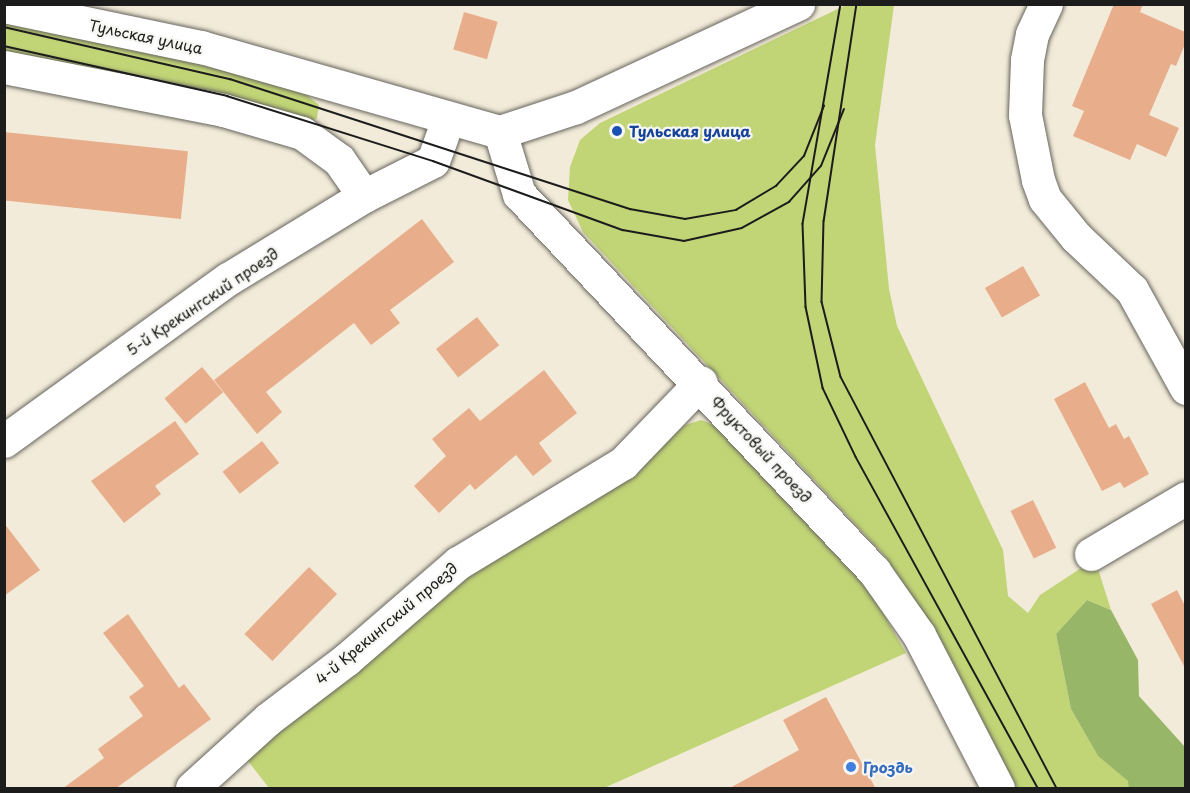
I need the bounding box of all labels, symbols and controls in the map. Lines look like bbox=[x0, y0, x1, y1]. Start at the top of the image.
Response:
street label: Тульская улица bbox=[87, 15, 205, 57]
place label: Тульская улица bbox=[629, 122, 752, 140]
marker: Тульская улица bbox=[610, 124, 624, 138]
street label: 5-й Крекингский проезд bbox=[123, 243, 281, 359]
street label: Фруктовый проезд bbox=[708, 392, 816, 506]
street label: 4-й Крекингский проезд bbox=[311, 558, 461, 688]
place label: Гроздь bbox=[863, 758, 913, 776]
marker: Гроздь bbox=[844, 760, 858, 774]

